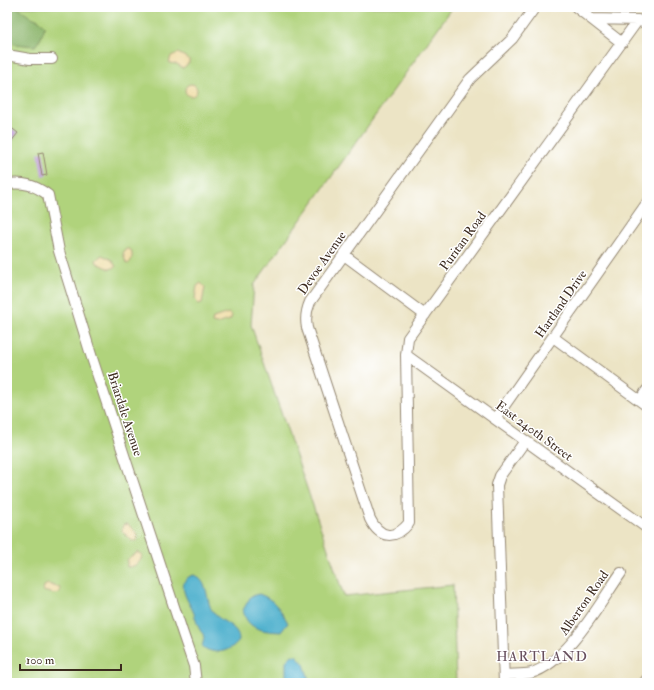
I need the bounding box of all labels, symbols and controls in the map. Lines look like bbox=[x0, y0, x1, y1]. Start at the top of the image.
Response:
street label: Puritan Road bbox=[436, 208, 490, 274]
street label: Devoe Avenue bbox=[294, 228, 350, 298]
street label: Hartland Drive bbox=[532, 266, 591, 341]
street label: Briardale Avenue bbox=[104, 370, 146, 459]
street label: East 240th Street bbox=[492, 398, 576, 464]
street label: Alberton Road bbox=[555, 567, 612, 639]
scale bar bbox=[20, 646, 121, 672]
district label: HARTLAND bbox=[496, 648, 588, 665]
text: 100 m bbox=[26, 653, 55, 668]

